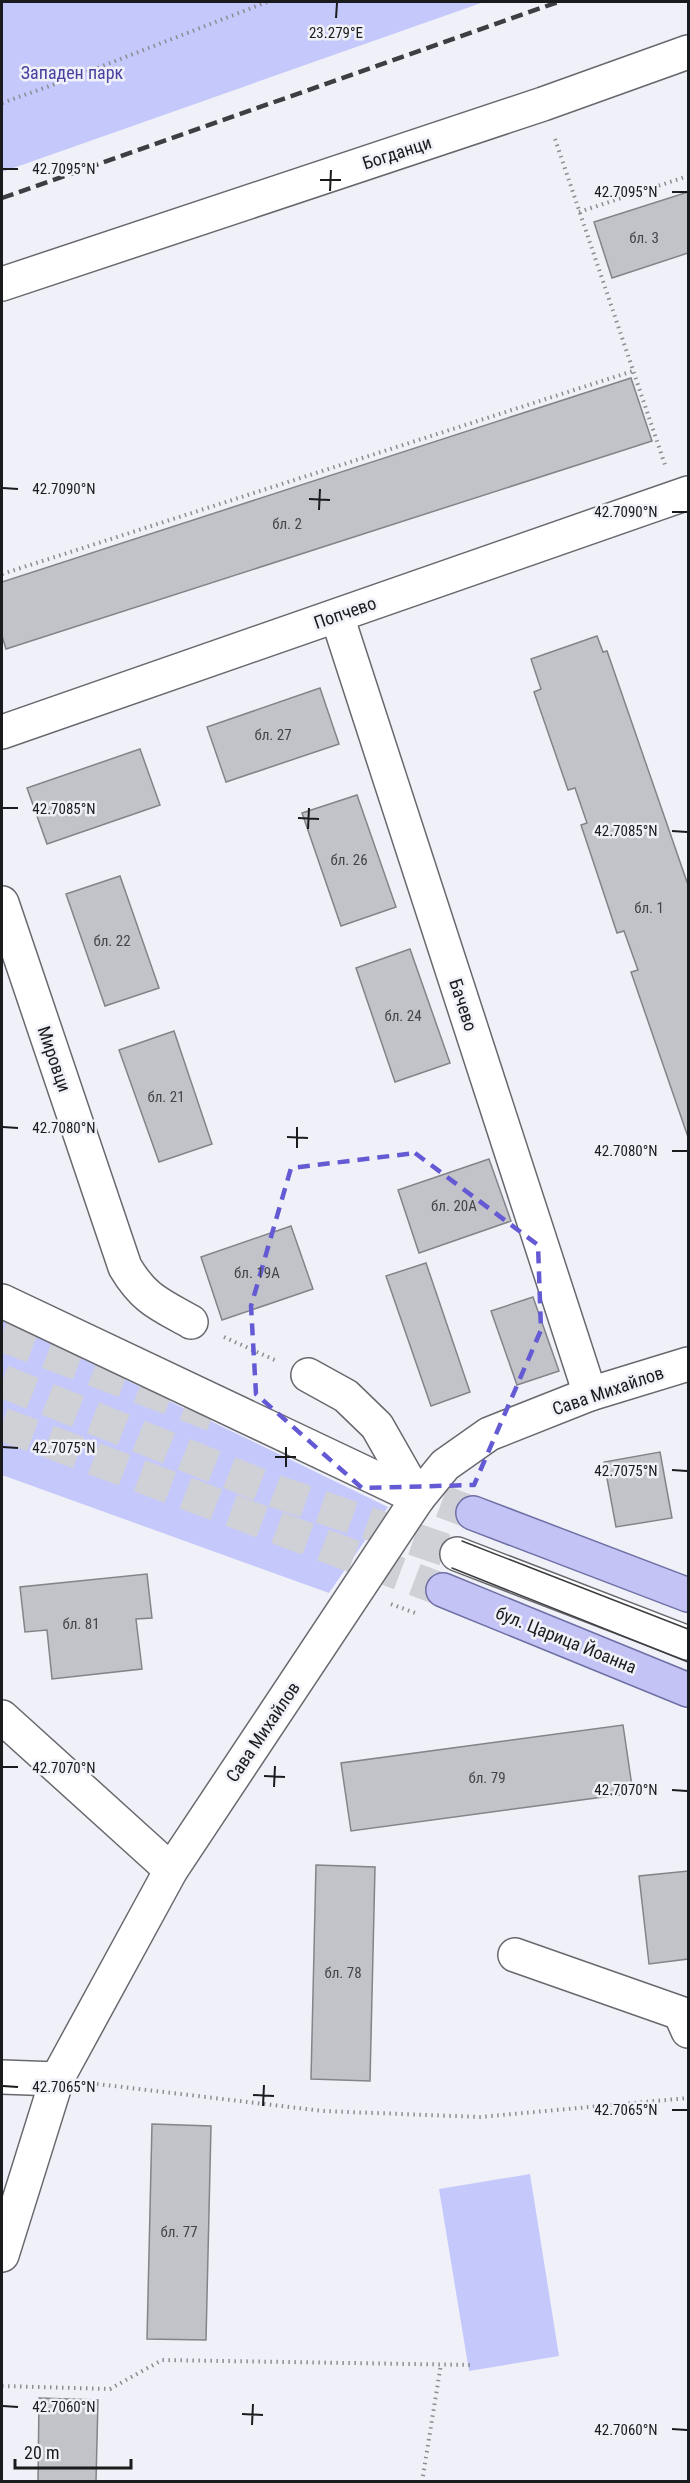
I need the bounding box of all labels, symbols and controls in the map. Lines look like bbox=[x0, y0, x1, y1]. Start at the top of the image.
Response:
text: 23.279°E bbox=[309, 24, 363, 42]
park label: Западен парк bbox=[21, 62, 124, 83]
street label: Богданци bbox=[360, 132, 434, 174]
text: 42.7095°N bbox=[32, 160, 96, 178]
text: 42.7095°N bbox=[594, 183, 658, 201]
house number: бл. 3 bbox=[629, 229, 659, 247]
text: 42.7090°N bbox=[32, 480, 96, 498]
text: 42.7090°N bbox=[594, 503, 658, 521]
house number: бл. 2 bbox=[272, 515, 302, 533]
street label: Попчево bbox=[311, 592, 379, 633]
house number: бл. 27 bbox=[254, 726, 292, 744]
text: 42.7085°N bbox=[32, 800, 96, 818]
text: 42.7085°N bbox=[594, 822, 658, 840]
house number: бл. 26 bbox=[330, 851, 368, 869]
house number: бл. 1 bbox=[634, 899, 664, 917]
house number: бл. 22 bbox=[93, 932, 131, 950]
street label: Бачево bbox=[445, 976, 482, 1034]
house number: бл. 24 bbox=[384, 1007, 422, 1025]
street label: Мировци bbox=[33, 1023, 76, 1095]
house number: бл. 21 bbox=[147, 1088, 185, 1106]
text: 42.7080°N bbox=[32, 1119, 96, 1137]
text: 42.7080°N bbox=[594, 1142, 658, 1160]
house number: бл. 20А bbox=[431, 1197, 477, 1215]
house number: бл. 19А bbox=[234, 1264, 280, 1282]
street label: Сава Михайлов bbox=[549, 1362, 666, 1419]
text: 42.7075°N bbox=[32, 1439, 96, 1457]
text: 42.7075°N bbox=[594, 1462, 658, 1480]
street label: бул. Царица Йоанна bbox=[493, 1602, 640, 1677]
house number: бл. 81 bbox=[62, 1615, 100, 1633]
street label: Сава Михайлов bbox=[221, 1678, 304, 1786]
text: 42.7070°N bbox=[32, 1759, 96, 1777]
house number: бл. 79 bbox=[468, 1769, 506, 1787]
text: 42.7070°N bbox=[594, 1781, 658, 1799]
house number: бл. 78 bbox=[324, 1964, 362, 1982]
text: 42.7065°N bbox=[32, 2078, 96, 2096]
text: 42.7065°N bbox=[594, 2101, 658, 2119]
house number: бл. 77 bbox=[160, 2223, 198, 2241]
text: 42.7060°N bbox=[32, 2398, 96, 2416]
text: 42.7060°N bbox=[594, 2421, 658, 2439]
scale bar bbox=[15, 2432, 130, 2470]
text: 20 m bbox=[24, 2442, 59, 2463]

